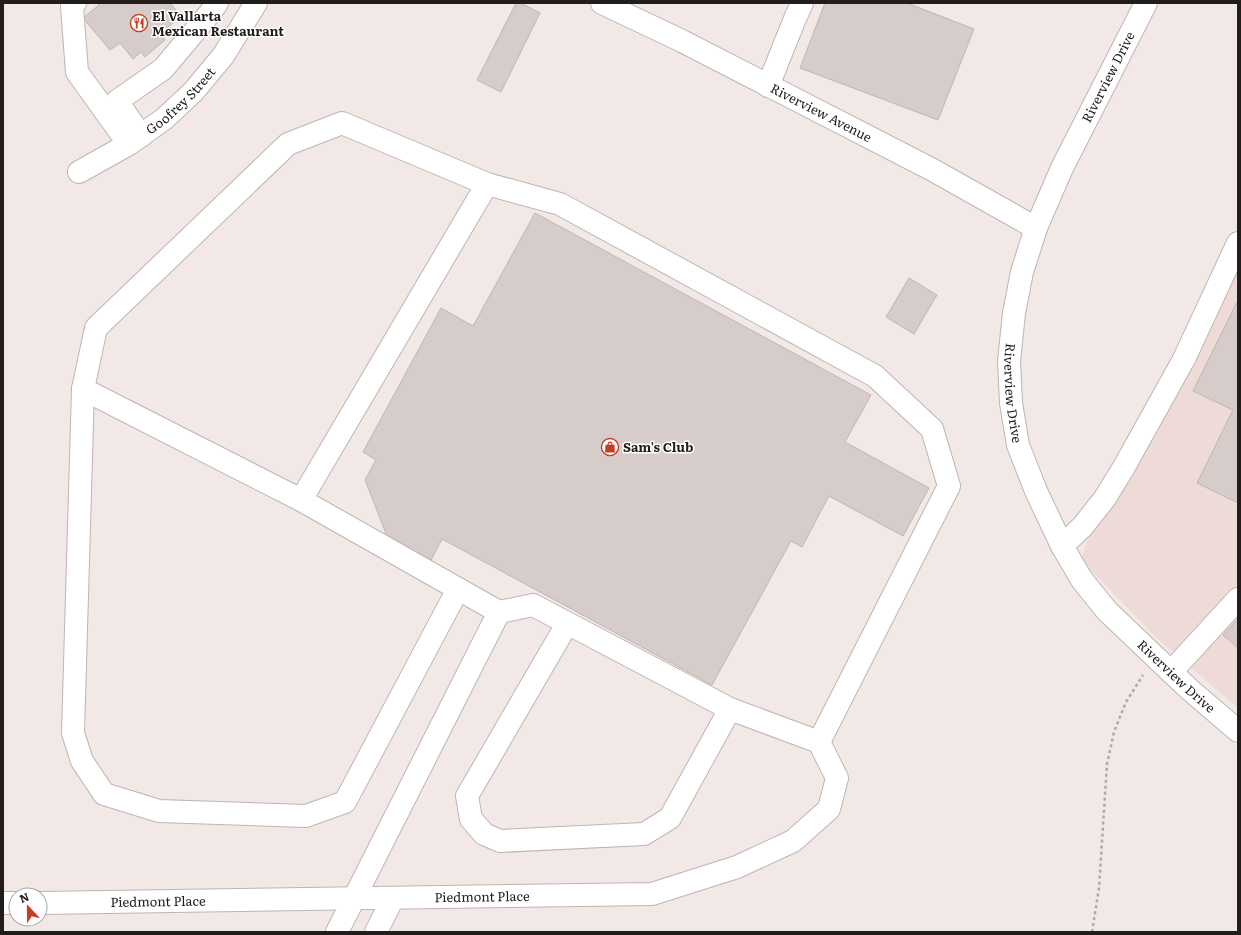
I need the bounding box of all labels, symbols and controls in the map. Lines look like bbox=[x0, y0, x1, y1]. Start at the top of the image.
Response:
place label: El Vallarta Mexican Restaurant bbox=[152, 6, 284, 40]
restaurant icon: El Vallarta Mexican Restaurant bbox=[129, 13, 149, 33]
street label: Riverview Drive bbox=[1076, 28, 1139, 126]
street label: Goofrey Street bbox=[142, 62, 220, 138]
street label: Riverview Avenue bbox=[767, 78, 876, 146]
street label: Riverview Drive bbox=[1000, 342, 1028, 444]
shop icon: Sam's Club bbox=[600, 437, 620, 457]
place label: Sam's Club bbox=[623, 437, 693, 456]
street label: Riverview Drive bbox=[1133, 635, 1220, 717]
street label: Piedmont Place bbox=[434, 886, 530, 906]
north arrow bbox=[8, 887, 48, 927]
text: N bbox=[17, 888, 31, 906]
street label: Piedmont Place bbox=[110, 891, 206, 911]

